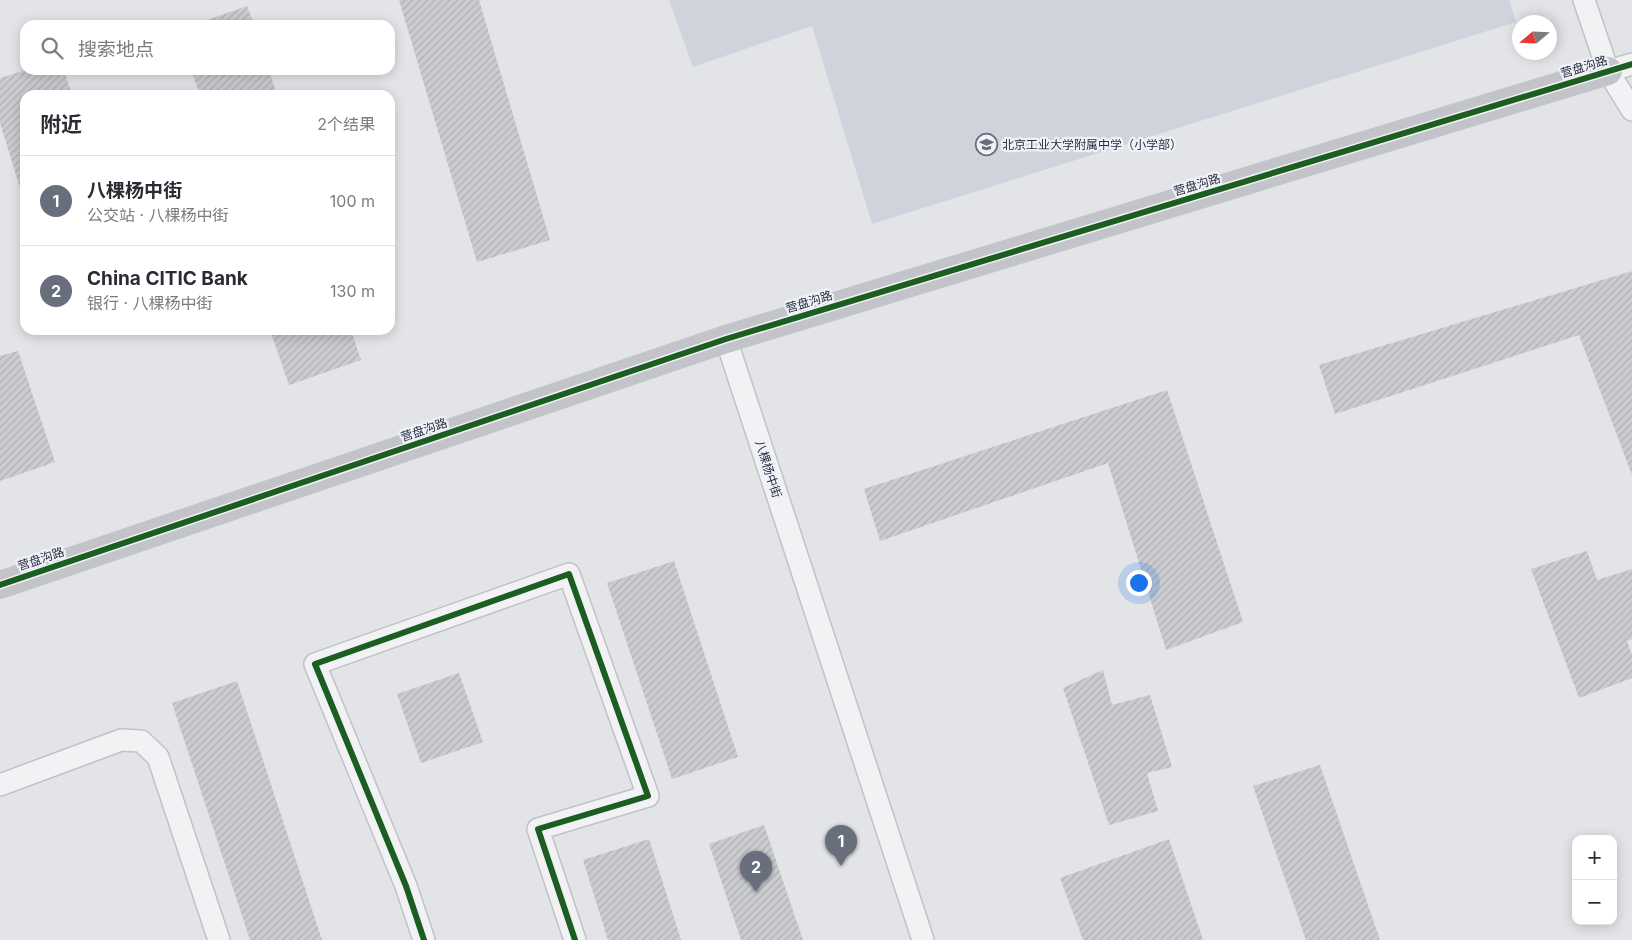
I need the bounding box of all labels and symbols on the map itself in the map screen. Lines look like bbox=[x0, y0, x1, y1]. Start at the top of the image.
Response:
north arrow bbox=[1512, 15, 1557, 60]
street label: 营盘沟路 bbox=[1559, 52, 1609, 81]
school or university icon: 北京工业大学附属中学（小学部） bbox=[974, 133, 998, 157]
place label: 北京工业大学附属中学（小学部） bbox=[1002, 137, 1182, 152]
street label: 营盘沟路 bbox=[1172, 170, 1222, 199]
street label: 营盘沟路 bbox=[784, 287, 834, 316]
street label: 营盘沟路 bbox=[399, 415, 449, 444]
street label: 八棵杨中街 bbox=[752, 438, 785, 500]
street label: 营盘沟路 bbox=[16, 544, 66, 573]
your location bbox=[1126, 570, 1152, 596]
pin: 1 bbox=[825, 825, 857, 866]
pin: 2 bbox=[740, 851, 772, 892]

